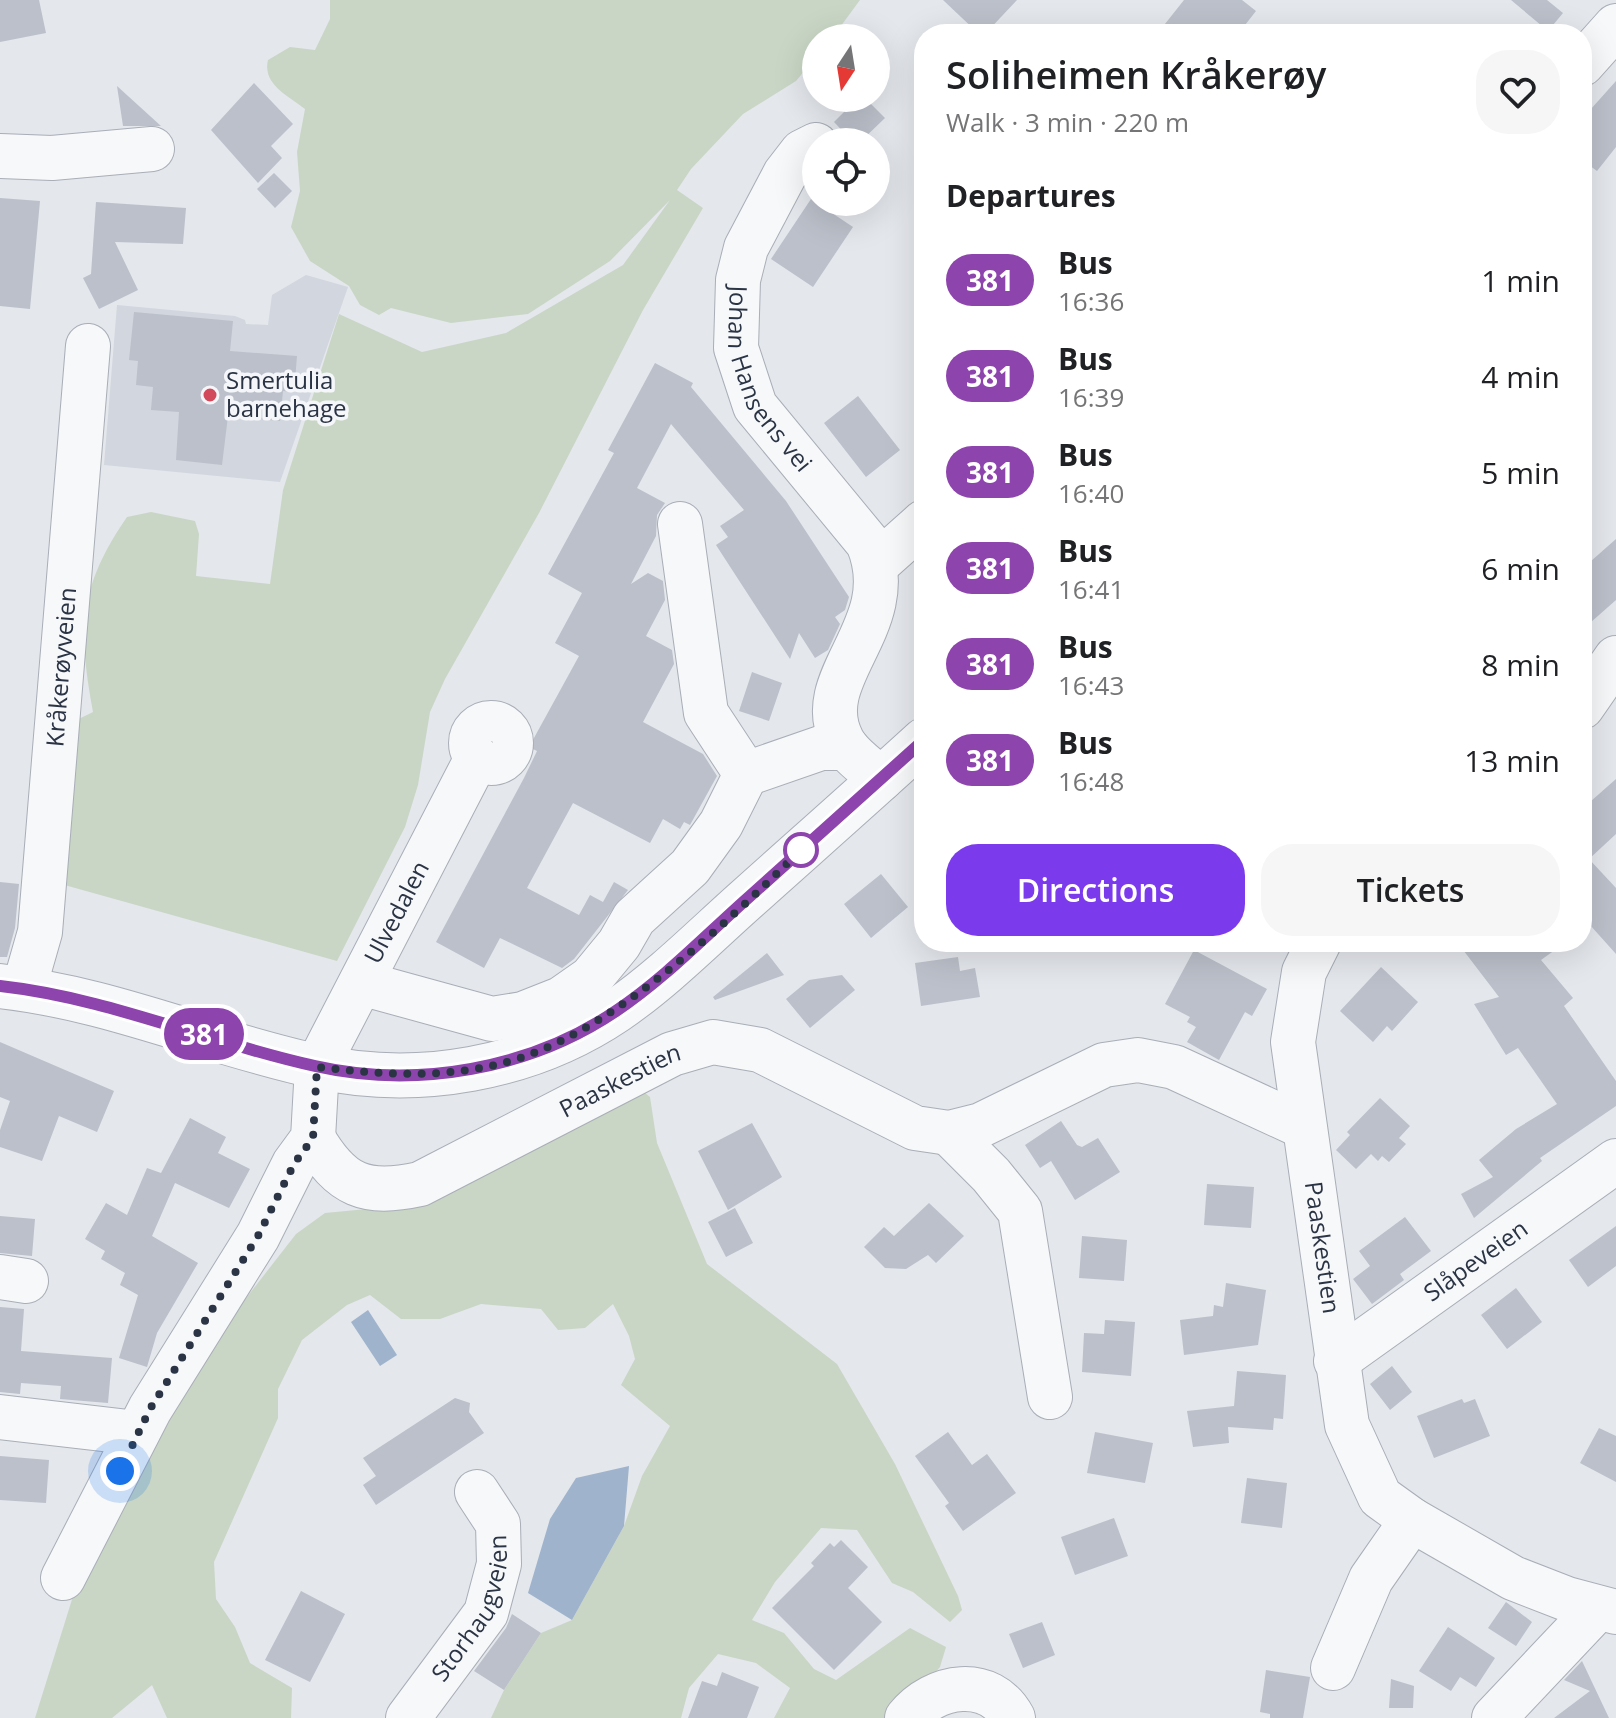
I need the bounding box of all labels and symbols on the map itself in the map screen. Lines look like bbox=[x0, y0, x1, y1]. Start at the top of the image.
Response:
north arrow bbox=[802, 24, 890, 112]
street label: Johan Hansens vei bbox=[721, 283, 820, 478]
place label: Smertulia barnehage bbox=[226, 363, 347, 424]
marker: Smertulia barnehage bbox=[201, 386, 219, 404]
street label: Kråkerøyveien bbox=[37, 586, 83, 748]
unlabelled marker bbox=[784, 833, 818, 867]
street label: Ulvedalen bbox=[356, 855, 436, 969]
line badge: 381 bbox=[158, 1008, 250, 1060]
street label: Paaskestien bbox=[553, 1034, 684, 1124]
street label: Paaskestien bbox=[1298, 1179, 1349, 1315]
street label: Slåpeveien bbox=[1416, 1211, 1534, 1308]
your location bbox=[100, 1451, 140, 1491]
street label: Storhaugveien bbox=[423, 1534, 514, 1687]

